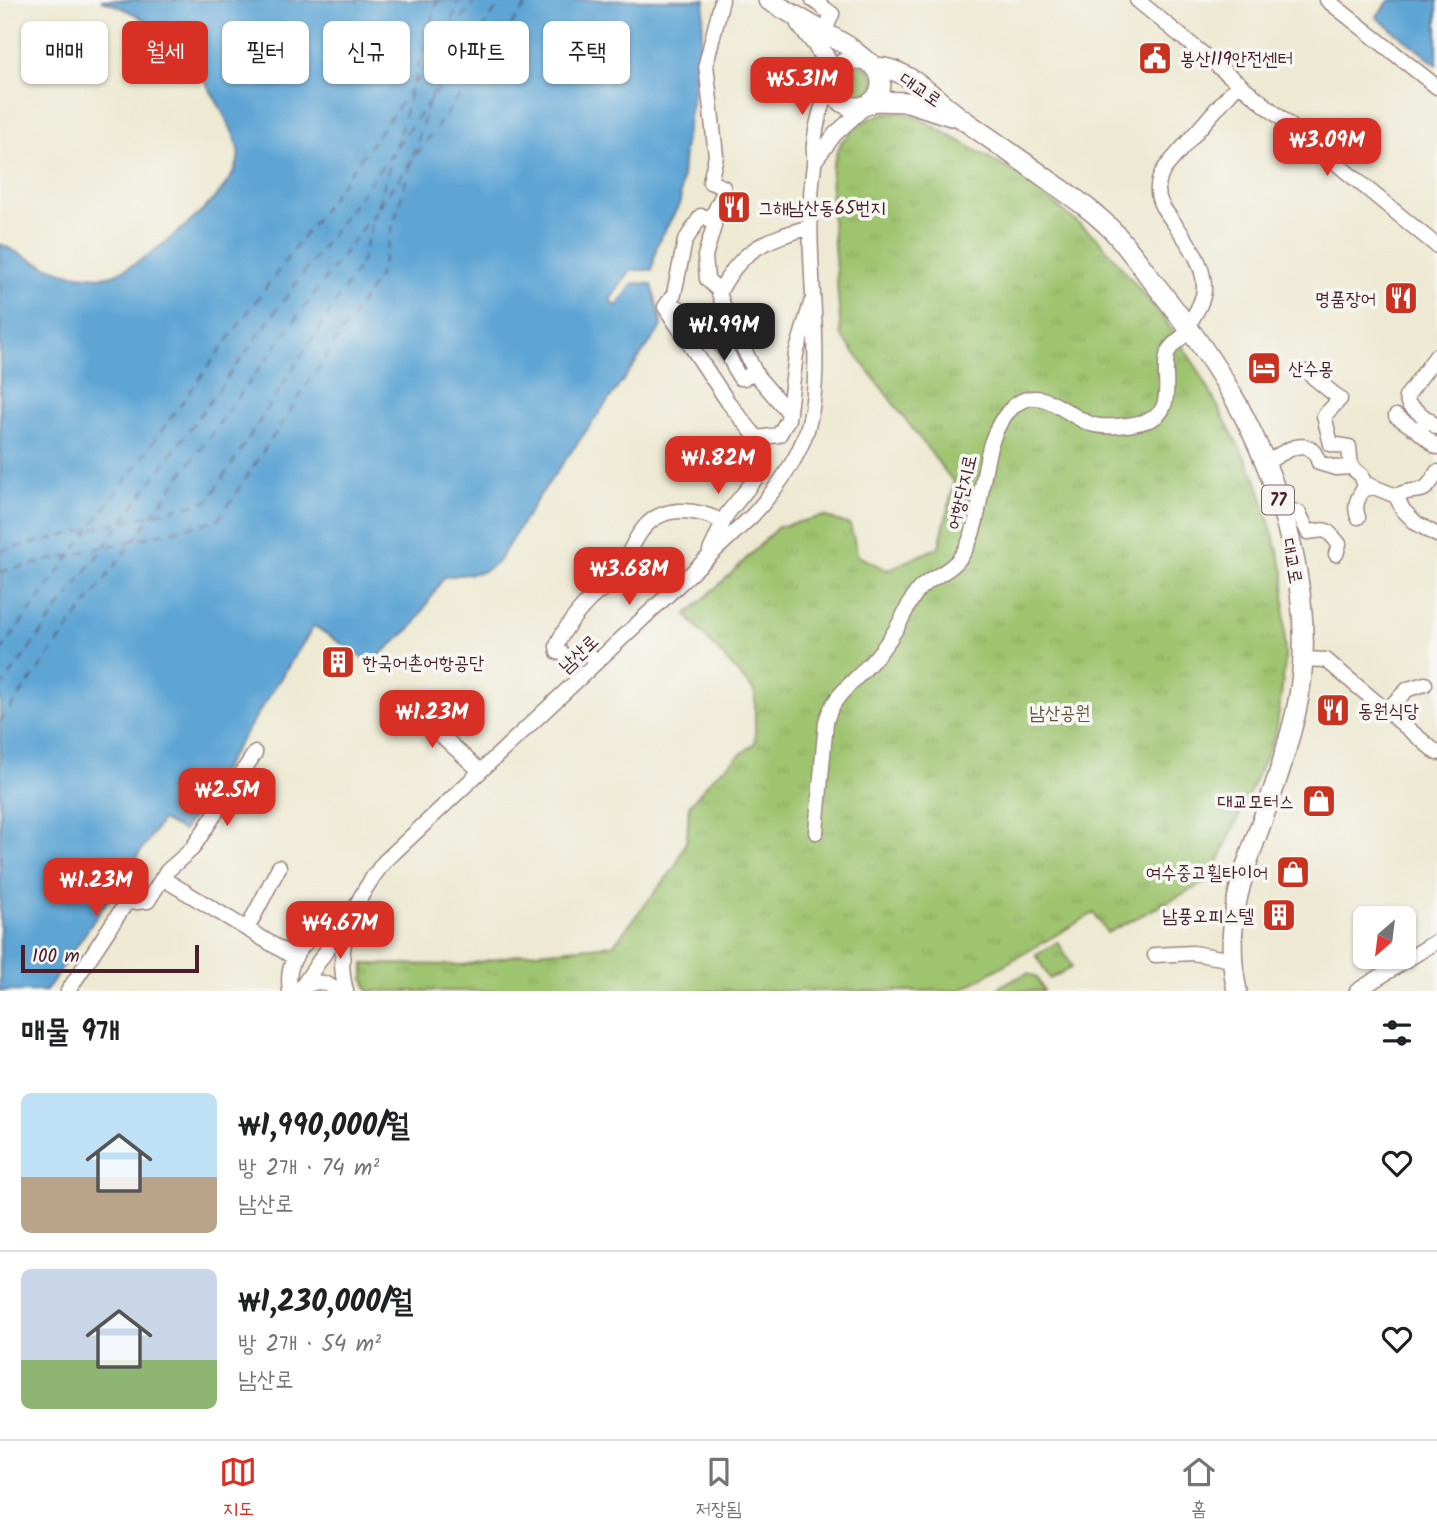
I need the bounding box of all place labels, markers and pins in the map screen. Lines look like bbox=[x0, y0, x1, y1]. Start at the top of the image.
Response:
public building icon: 봉산119안전센터 bbox=[1136, 39, 1174, 77]
place label: 봉산119안전센터 bbox=[1180, 45, 1293, 75]
pin: ₩5.31M bbox=[745, 58, 859, 117]
pin: ₩3.09M bbox=[1270, 118, 1384, 178]
restaurant icon: 그해남산동65번지 bbox=[715, 188, 753, 226]
place label: 그해남산동65번지 bbox=[758, 194, 886, 224]
restaurant icon: 명품장어 bbox=[1382, 279, 1420, 317]
place label: 명품장어 bbox=[1315, 285, 1376, 315]
pin: ₩1.99M bbox=[667, 304, 781, 363]
hotel icon: 산수몽 bbox=[1245, 349, 1283, 387]
place label: 산수몽 bbox=[1288, 355, 1334, 385]
pin: ₩1.82M bbox=[661, 436, 775, 496]
pin: ₩3.68M bbox=[572, 548, 686, 607]
building icon: 한국어촌어항공단 bbox=[319, 643, 357, 681]
place label: 한국어촌어항공단 bbox=[362, 649, 484, 679]
pin: ₩1.23M bbox=[375, 690, 489, 750]
restaurant icon: 동원식당 bbox=[1314, 691, 1352, 729]
place label: 동원식당 bbox=[1358, 697, 1419, 727]
pin: ₩2.5M bbox=[178, 768, 276, 828]
shop icon: 대교모터스 bbox=[1300, 782, 1338, 820]
place label: 대교모터스 bbox=[1218, 788, 1294, 818]
shop icon: 여수중고휠타이어 bbox=[1274, 853, 1312, 891]
pin: ₩1.23M bbox=[39, 858, 153, 918]
place label: 여수중고휠타이어 bbox=[1146, 859, 1268, 889]
building icon: 남풍오피스텔 bbox=[1260, 896, 1298, 934]
pin: ₩4.67M bbox=[283, 902, 397, 961]
place label: 남풍오피스텔 bbox=[1162, 902, 1254, 932]

